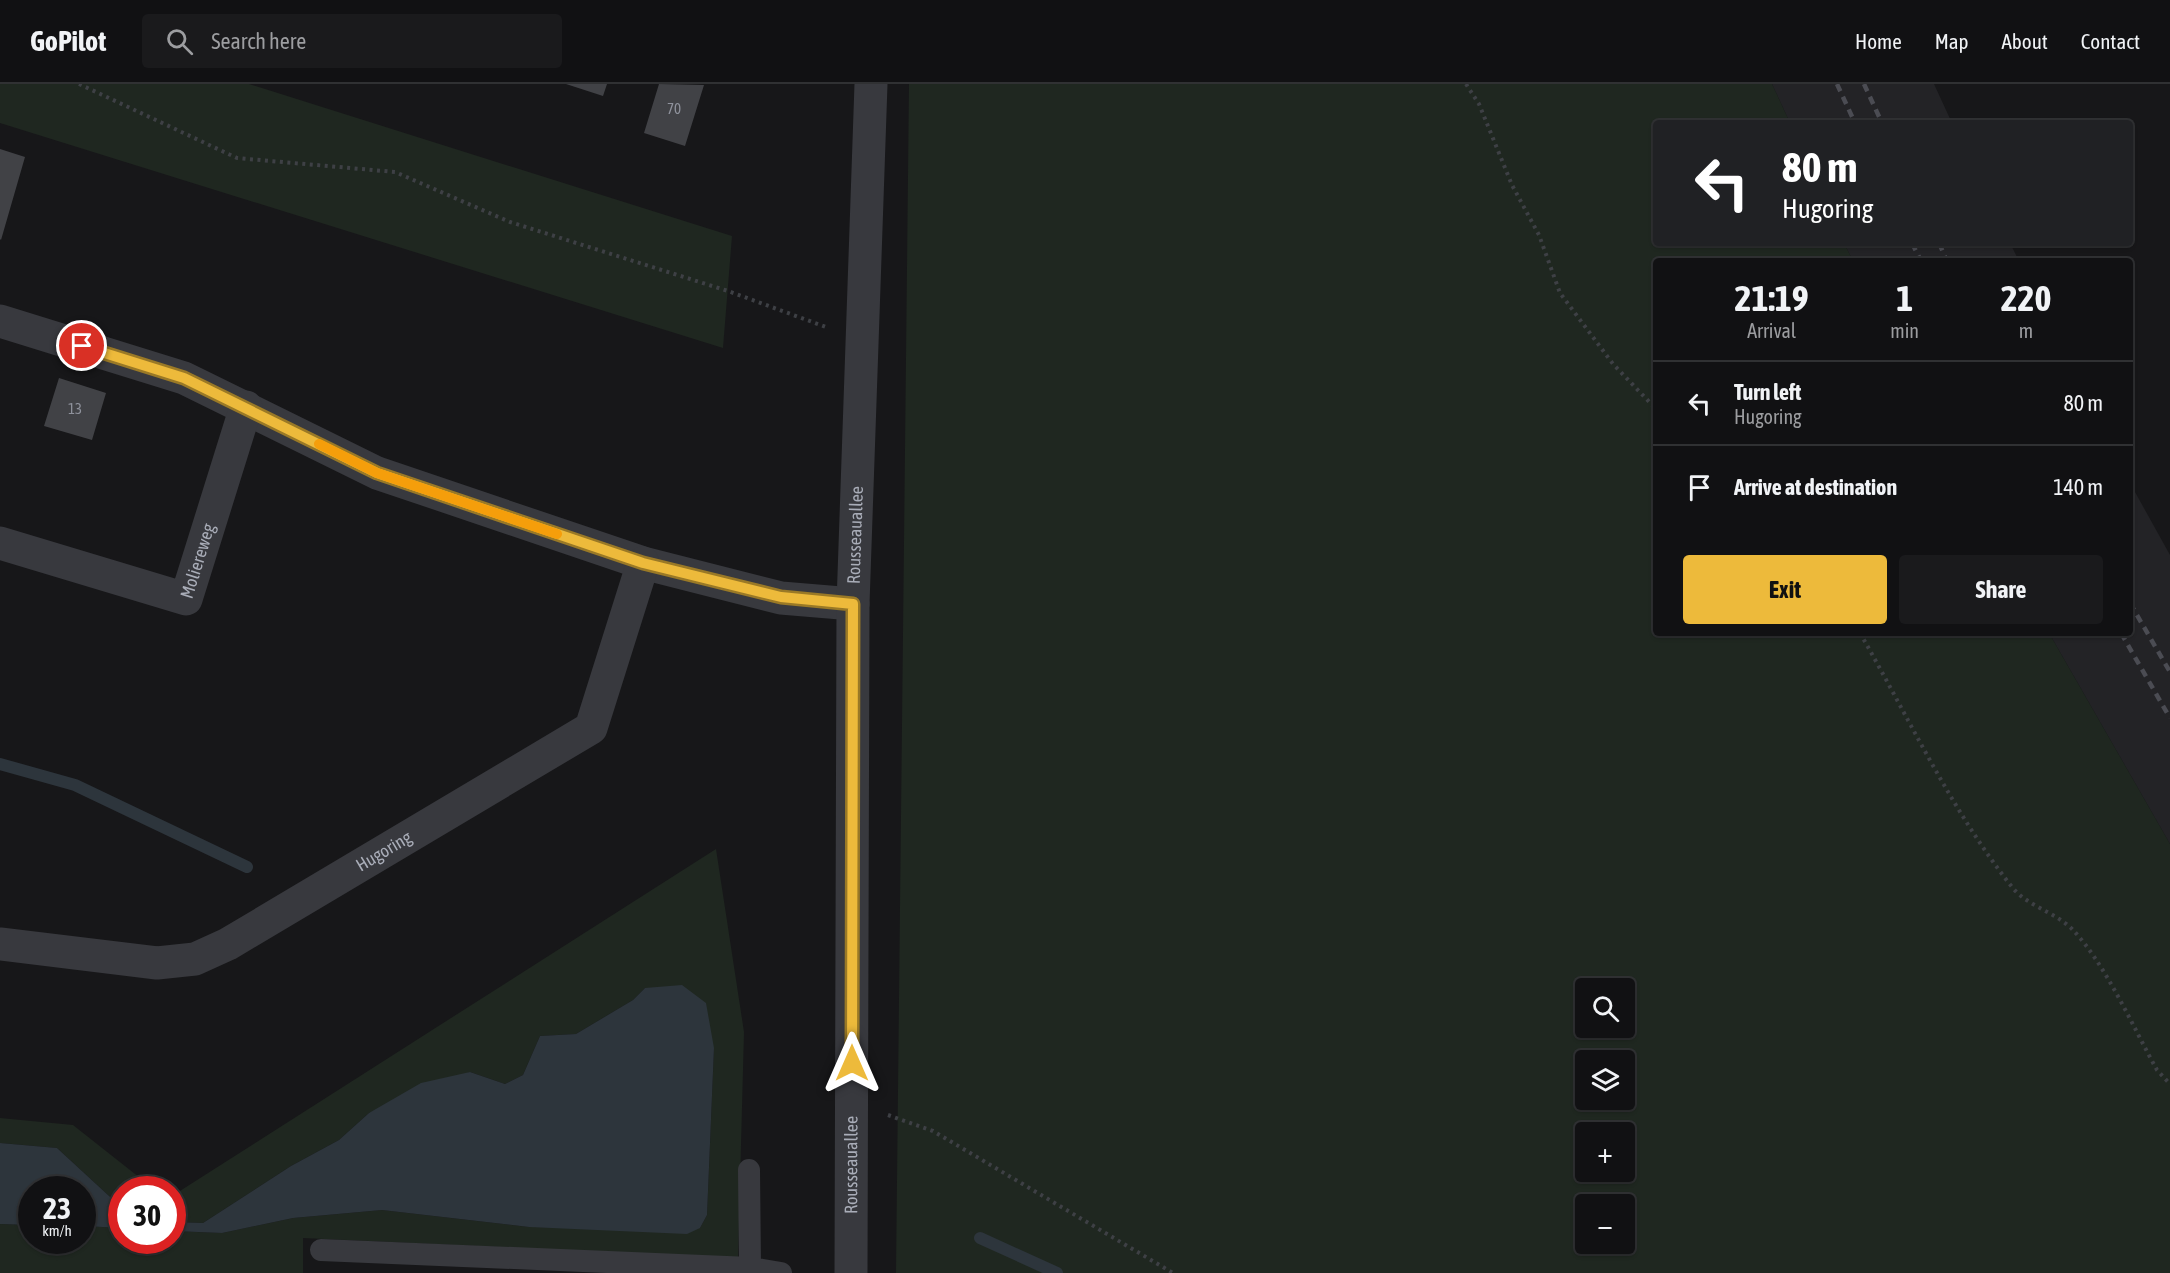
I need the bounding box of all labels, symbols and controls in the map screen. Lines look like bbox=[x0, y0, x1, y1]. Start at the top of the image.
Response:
search box bbox=[142, 14, 562, 68]
text: GoPilot bbox=[30, 25, 106, 57]
icon: search bbox=[163, 25, 196, 58]
text: Search here bbox=[211, 28, 306, 54]
text: Home bbox=[1855, 29, 1902, 53]
text: Map bbox=[1935, 29, 1969, 53]
text: About bbox=[2002, 29, 2048, 53]
text: Contact bbox=[2081, 29, 2140, 53]
house number: 70 bbox=[667, 100, 681, 117]
text: 80 m bbox=[1782, 143, 1857, 191]
icon: left bbox=[1683, 144, 1761, 222]
text: Hugoring bbox=[1782, 193, 1873, 224]
text: 21:19 bbox=[1735, 277, 1809, 319]
text: 1 bbox=[1896, 277, 1913, 319]
text: 220 bbox=[2001, 277, 2051, 319]
text: Arrival bbox=[1747, 319, 1796, 342]
text: min bbox=[1890, 319, 1919, 342]
text: m bbox=[2019, 319, 2033, 342]
pin bbox=[56, 320, 107, 371]
icon: arrive bbox=[65, 329, 98, 362]
text: Turn left bbox=[1734, 379, 1801, 405]
icon: left bbox=[1683, 387, 1716, 420]
text: 80 m bbox=[2063, 390, 2103, 416]
house number: 13 bbox=[68, 400, 82, 417]
text: Hugoring bbox=[1734, 405, 1802, 428]
icon: arrive bbox=[1683, 471, 1716, 504]
text: Arrive at destination bbox=[1734, 474, 1897, 500]
text: 140 m bbox=[2053, 474, 2103, 500]
street label: Rousseauallee bbox=[843, 486, 867, 584]
street label: Moliereweg bbox=[176, 521, 219, 601]
button: Exit bbox=[1683, 555, 1887, 624]
button: Share bbox=[1899, 555, 2103, 624]
street label: Hugoring bbox=[352, 826, 415, 875]
map controls bbox=[1575, 978, 1635, 1254]
button: search bbox=[1575, 978, 1635, 1038]
position arrow bbox=[820, 1031, 884, 1095]
button: layers bbox=[1575, 1050, 1635, 1110]
street label: Rousseauallee bbox=[840, 1116, 861, 1214]
button: + bbox=[1575, 1122, 1635, 1182]
speed limit sign: 30 bbox=[108, 1176, 186, 1254]
text: 23 bbox=[43, 1191, 71, 1225]
button: − bbox=[1575, 1194, 1635, 1254]
text: km/h bbox=[42, 1222, 72, 1239]

